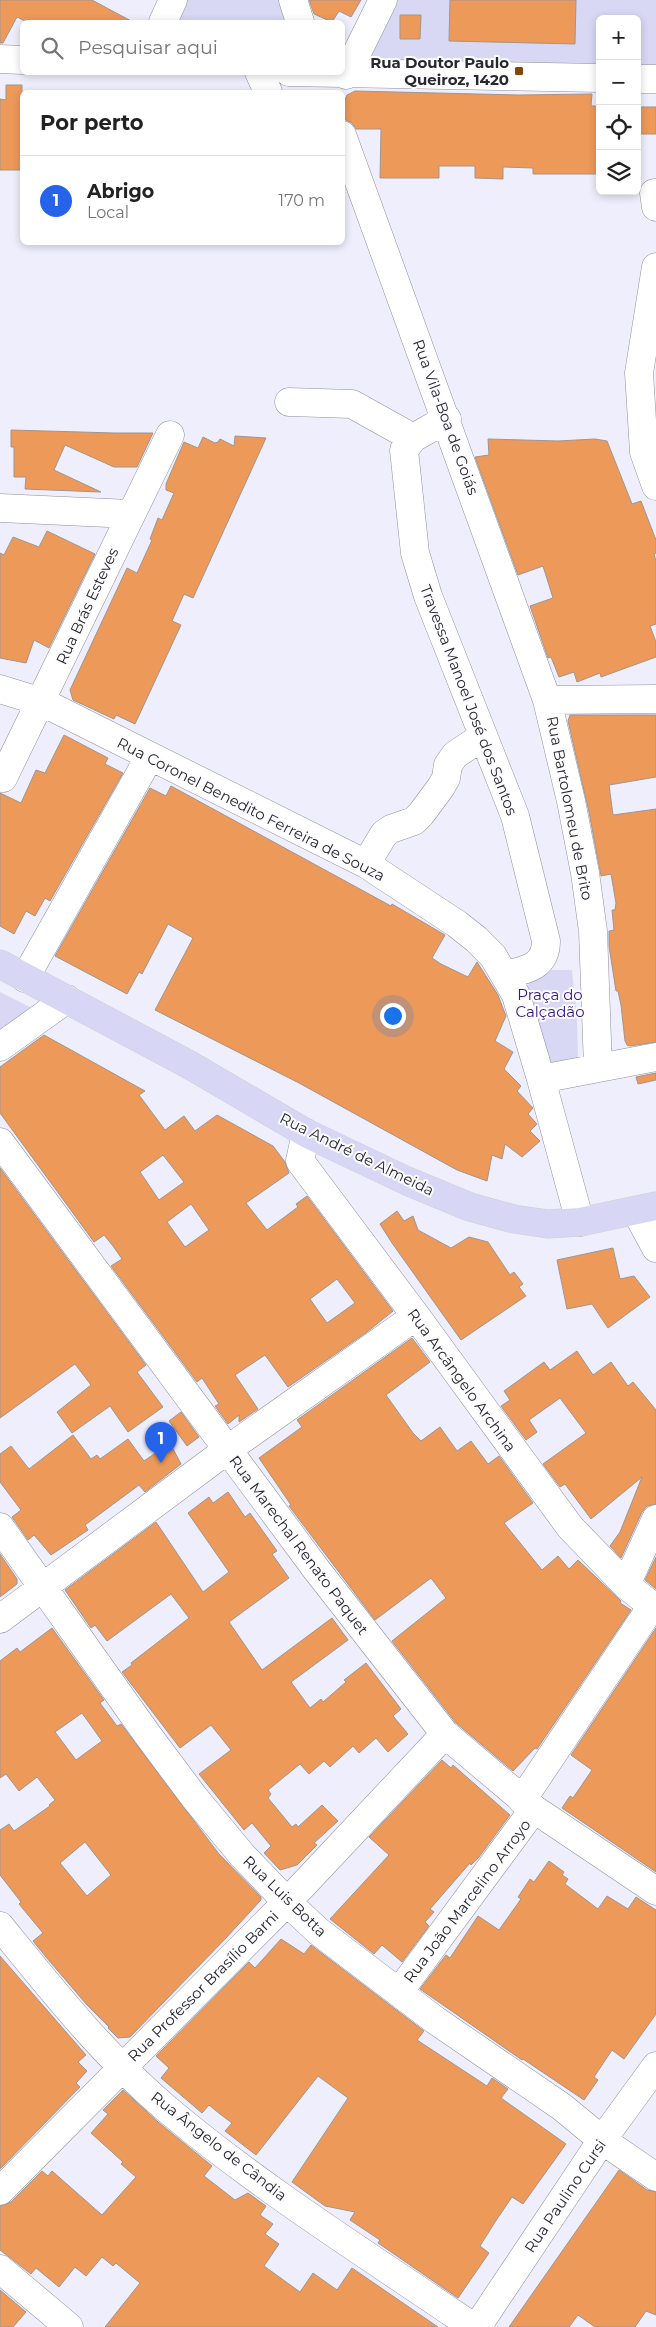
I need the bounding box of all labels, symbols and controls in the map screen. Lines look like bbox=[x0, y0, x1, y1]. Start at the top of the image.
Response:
map controls bbox=[596, 15, 641, 195]
button: + bbox=[596, 15, 641, 60]
search box bbox=[20, 20, 345, 75]
icon: search bbox=[38, 34, 66, 62]
text: Pesquisar aqui bbox=[78, 36, 218, 59]
place label: Rua Doutor Paulo Queiroz, 1420 bbox=[370, 53, 509, 89]
button: − bbox=[596, 60, 641, 105]
marker: Rua Doutor Paulo Queiroz, 1420 bbox=[513, 65, 525, 77]
button: locate bbox=[596, 105, 641, 150]
text: Por perto bbox=[40, 110, 144, 135]
button: layers bbox=[596, 150, 641, 195]
text: Abrigo bbox=[87, 180, 154, 203]
text: 1 bbox=[53, 191, 59, 210]
text: 170 m bbox=[278, 191, 325, 210]
text: Local bbox=[87, 203, 129, 222]
street label: Rua Vila-Boa de Goiás bbox=[409, 337, 483, 497]
street label: Rua Brás Esteves bbox=[52, 545, 122, 667]
street label: Travessa Manoel José dos Santos bbox=[416, 582, 522, 818]
street label: Rua Bartolomeu de Brito bbox=[543, 714, 597, 902]
street label: Rua Coronel Benedito Ferreira de Souza bbox=[114, 733, 388, 885]
park label: Praça do Calçadão bbox=[515, 985, 585, 1021]
your location bbox=[380, 1003, 406, 1029]
street label: Rua André de Almeida bbox=[277, 1108, 437, 1200]
street label: Rua Arcângelo Archina bbox=[404, 1305, 520, 1455]
pin: 1 bbox=[145, 1422, 177, 1463]
street label: Rua Marechal Renato Paquet bbox=[225, 1451, 373, 1639]
street label: Rua João Marcelino Arroyo bbox=[399, 1816, 535, 1986]
street label: Rua Luis Botta bbox=[239, 1851, 331, 1941]
street label: Rua Professor Brasílio Barni bbox=[123, 1906, 283, 2066]
street label: Rua Ângelo de Cândia bbox=[147, 2087, 291, 2205]
street label: Rua Paulino Cursi bbox=[520, 2136, 610, 2256]

